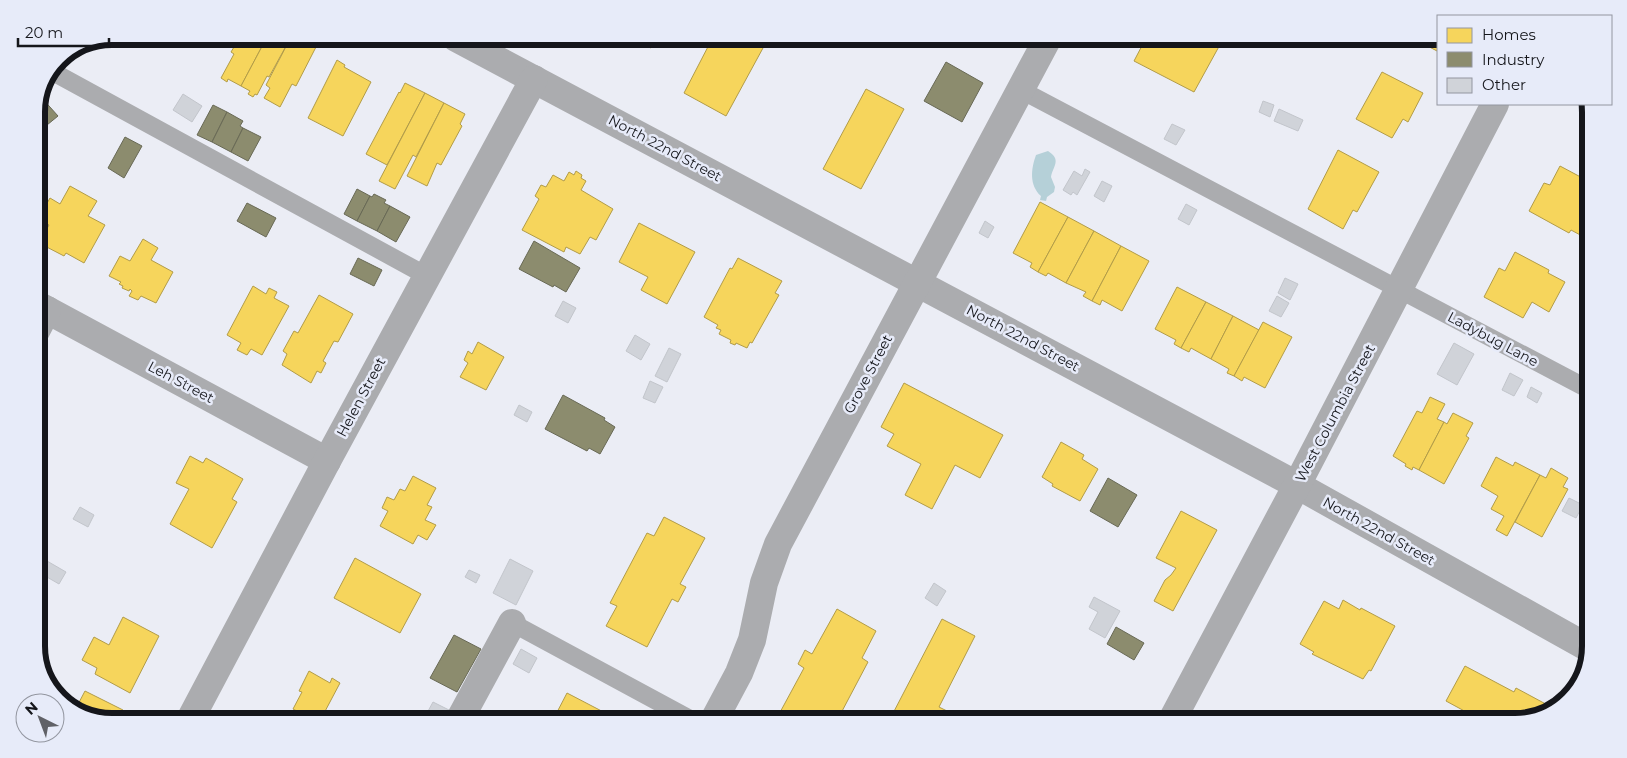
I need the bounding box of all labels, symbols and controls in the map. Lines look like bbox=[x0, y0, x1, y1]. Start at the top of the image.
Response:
scale bar bbox=[18, 15, 109, 47]
legend bbox=[1437, 15, 1612, 105]
text: 20 m bbox=[25, 23, 63, 42]
text: Homes bbox=[1482, 25, 1536, 44]
text: Industry bbox=[1482, 50, 1545, 69]
text: Other bbox=[1482, 75, 1526, 94]
street label: North 22nd Street bbox=[605, 111, 725, 186]
street label: North 22nd Street bbox=[963, 301, 1083, 376]
street label: Ladybug Lane bbox=[1445, 308, 1541, 370]
street label: Grove Street bbox=[840, 331, 896, 416]
street label: West Columbia Street bbox=[1291, 341, 1379, 485]
street label: Helen Street bbox=[333, 354, 390, 440]
street label: Leh Street bbox=[145, 357, 217, 407]
street label: North 22nd Street bbox=[1320, 493, 1439, 569]
north arrow bbox=[15, 693, 65, 743]
text: N bbox=[21, 698, 42, 719]

